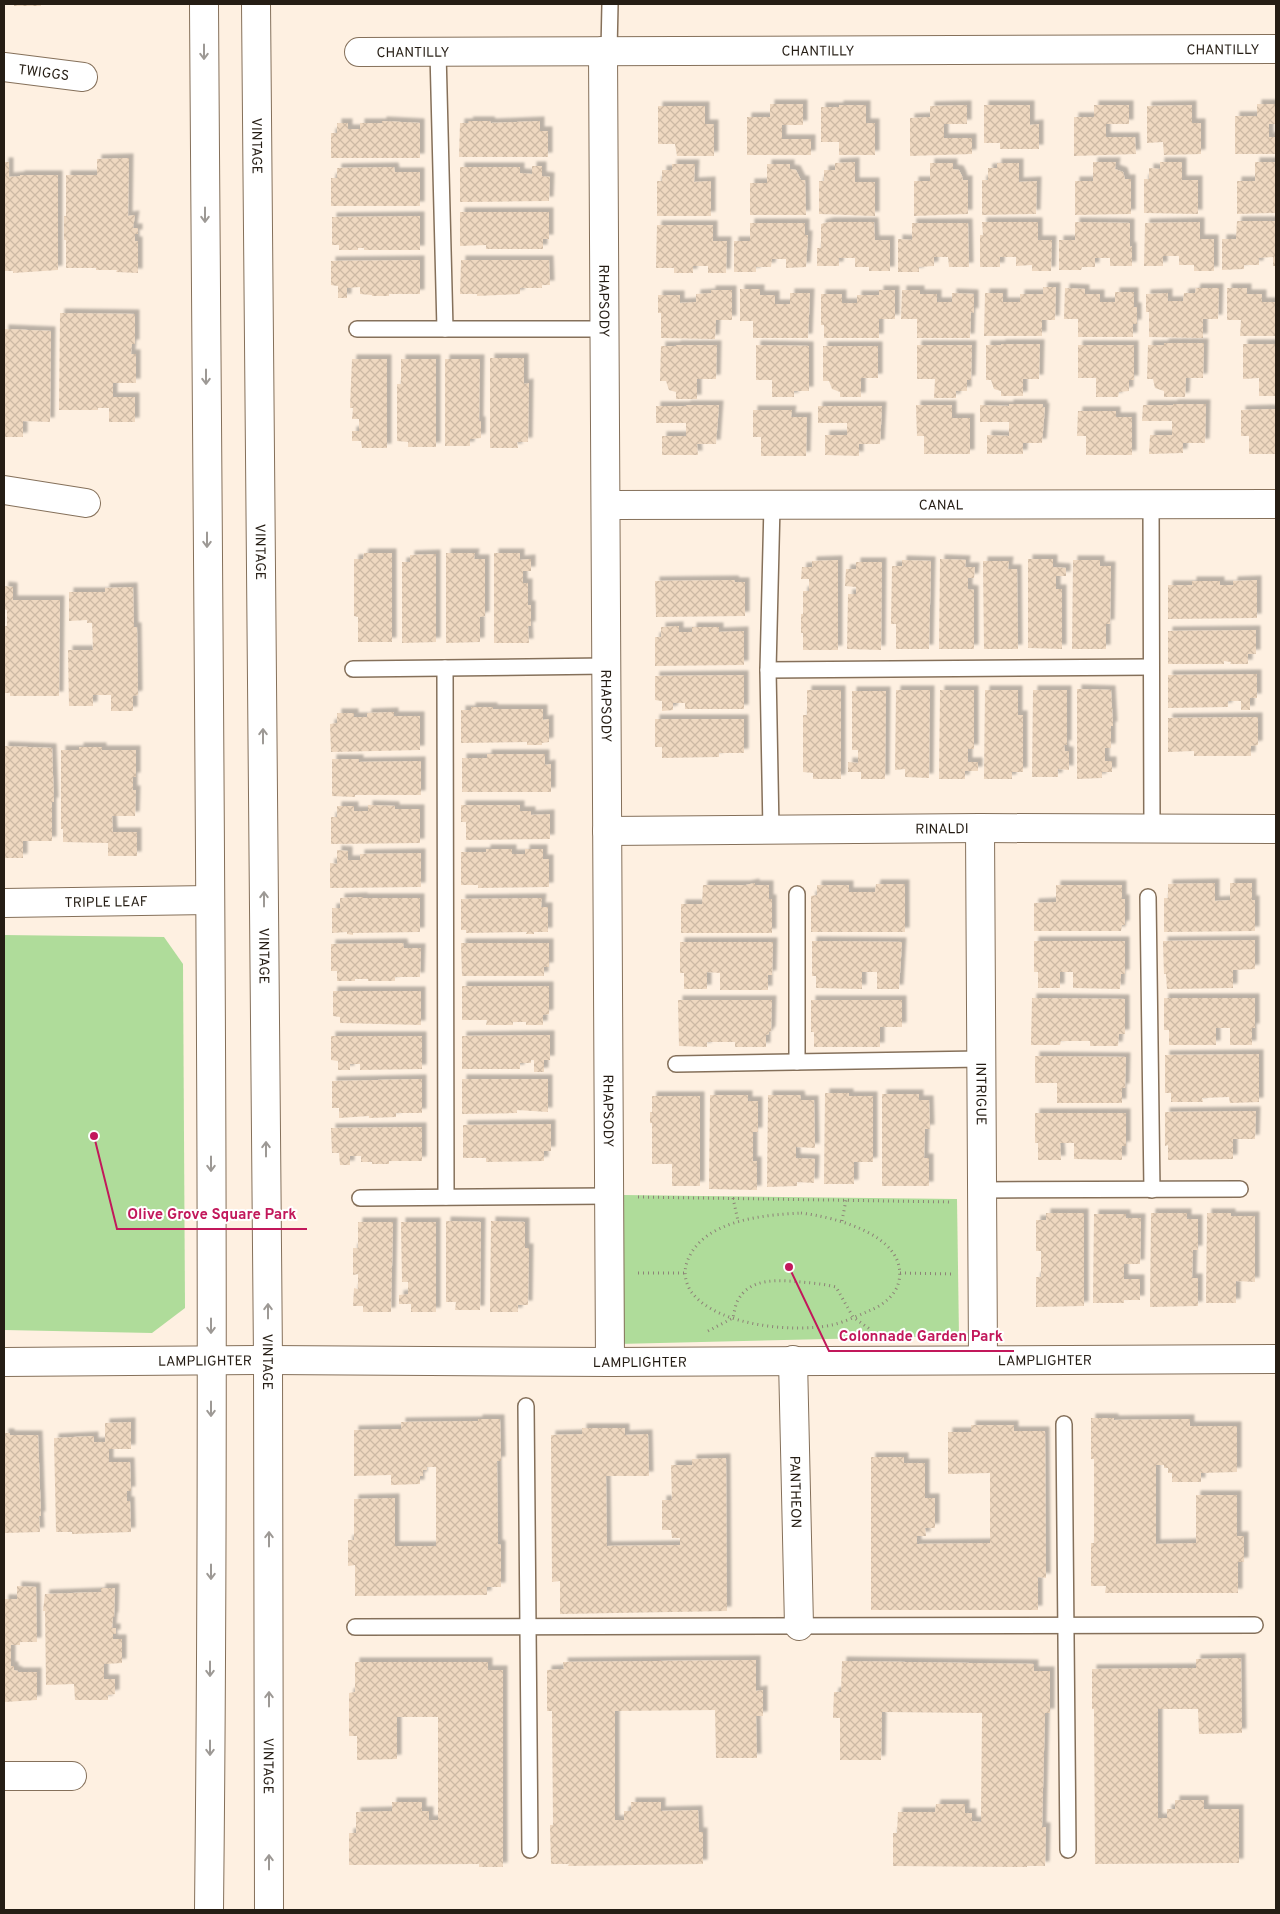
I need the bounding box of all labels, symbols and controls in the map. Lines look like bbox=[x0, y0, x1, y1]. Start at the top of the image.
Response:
street label: CHANTILLY bbox=[1186, 42, 1260, 59]
street label: CHANTILLY bbox=[781, 43, 855, 61]
one-way arrow bbox=[199, 44, 209, 60]
street label: CHANTILLY bbox=[376, 45, 450, 62]
street label: TWIGGS bbox=[17, 62, 70, 85]
street label: VINTAGE bbox=[247, 118, 265, 174]
one-way arrow bbox=[200, 206, 210, 223]
street label: RHAPSODY bbox=[594, 264, 612, 338]
one-way arrow bbox=[201, 369, 211, 385]
street label: CANAL bbox=[919, 497, 964, 515]
street label: VINTAGE bbox=[251, 524, 268, 580]
one-way arrow bbox=[202, 532, 212, 548]
street label: RHAPSODY bbox=[596, 669, 614, 743]
one-way arrow bbox=[258, 729, 268, 745]
street label: RINALDI bbox=[915, 821, 969, 839]
one-way arrow bbox=[259, 891, 269, 908]
street label: TRIPLE LEAF bbox=[64, 894, 148, 912]
street label: VINTAGE bbox=[254, 928, 272, 984]
street label: INTRIGUE bbox=[971, 1063, 989, 1125]
street label: RHAPSODY bbox=[598, 1074, 616, 1148]
one-way arrow bbox=[261, 1141, 271, 1158]
one-way arrow bbox=[206, 1155, 215, 1171]
callout: Olive Grove Square Park bbox=[117, 1199, 307, 1229]
text: Olive Grove Square Park bbox=[127, 1206, 297, 1225]
one-way arrow bbox=[263, 1304, 273, 1320]
one-way arrow bbox=[206, 1318, 216, 1334]
callout: Colonnade Garden Park bbox=[829, 1321, 1014, 1351]
text: Colonnade Garden Park bbox=[839, 1328, 1003, 1347]
street label: VINTAGE bbox=[258, 1334, 275, 1390]
street label: LAMPLIGHTER bbox=[158, 1353, 252, 1371]
street label: LAMPLIGHTER bbox=[998, 1353, 1092, 1370]
street label: LAMPLIGHTER bbox=[593, 1355, 687, 1372]
one-way arrow bbox=[206, 1401, 216, 1417]
street label: PANTHEON bbox=[785, 1456, 804, 1528]
one-way arrow bbox=[264, 1531, 274, 1547]
one-way arrow bbox=[206, 1564, 215, 1580]
one-way arrow bbox=[205, 1660, 215, 1677]
one-way arrow bbox=[264, 1691, 274, 1708]
street label: VINTAGE bbox=[259, 1738, 276, 1794]
one-way arrow bbox=[205, 1740, 215, 1756]
one-way arrow bbox=[264, 1854, 274, 1870]

